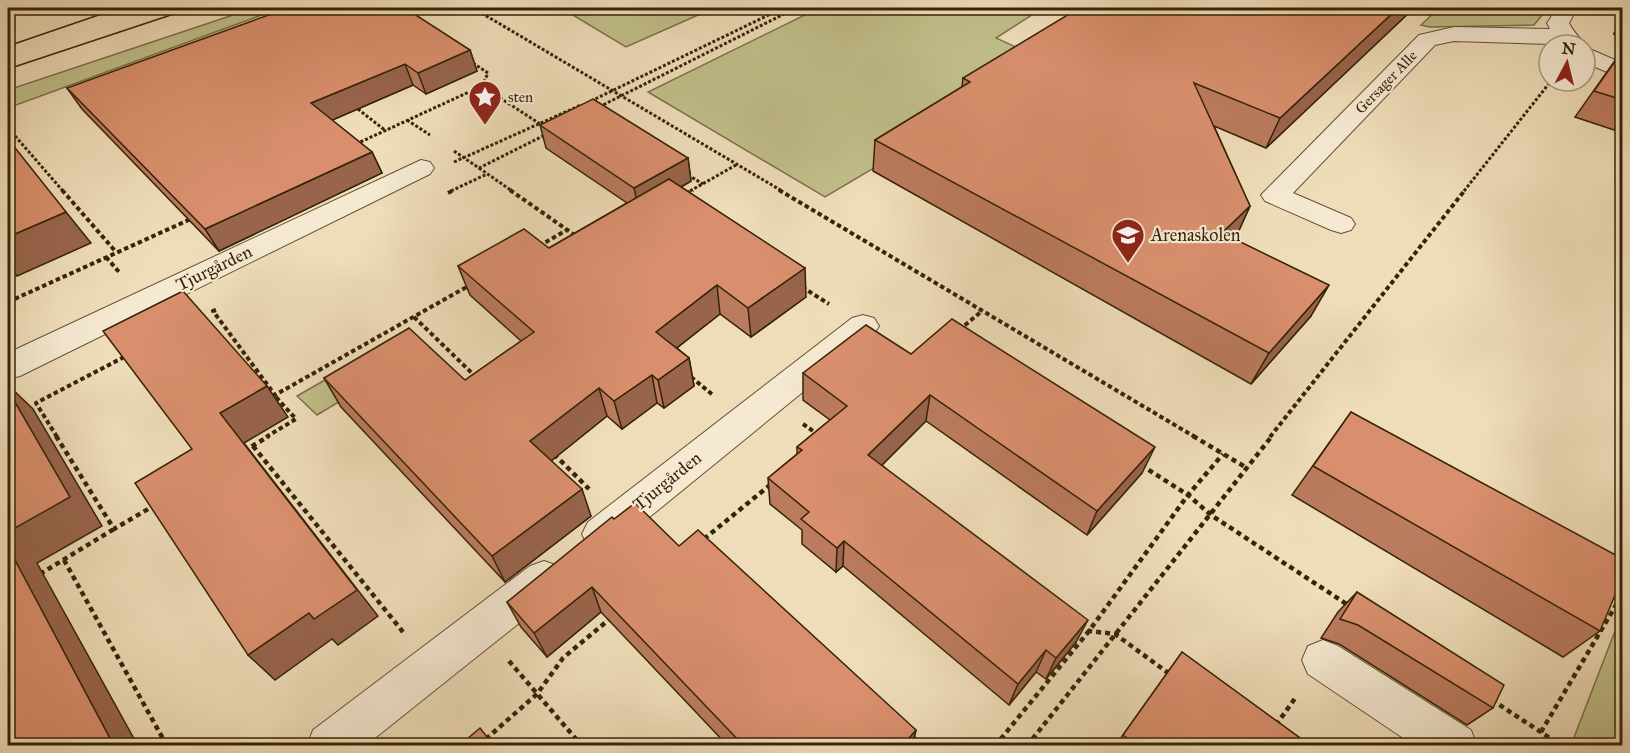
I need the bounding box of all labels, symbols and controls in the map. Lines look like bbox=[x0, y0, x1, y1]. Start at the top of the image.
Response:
north arrow bbox=[1537, 33, 1597, 93]
text: N bbox=[1561, 38, 1577, 59]
street label: Gersager Alle bbox=[1351, 47, 1421, 117]
place icon: sten bbox=[467, 79, 503, 126]
place label: sten bbox=[508, 88, 533, 106]
school or university icon: Arenaskolen bbox=[1110, 217, 1146, 264]
place label: Arenaskolen bbox=[1150, 224, 1241, 246]
street label: Tjurgården bbox=[172, 240, 256, 297]
street label: Tjurgården bbox=[628, 446, 707, 516]

